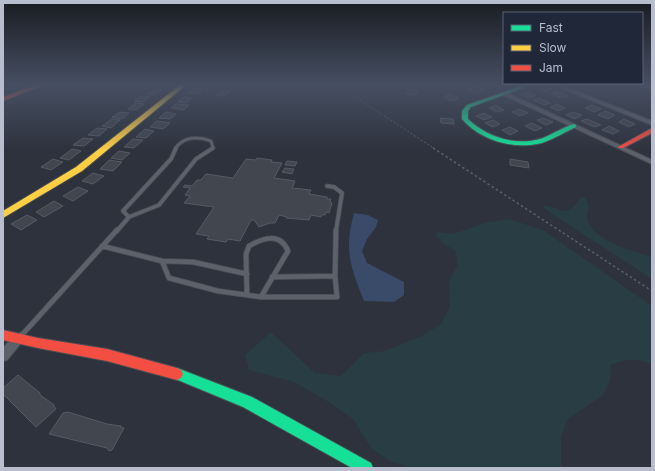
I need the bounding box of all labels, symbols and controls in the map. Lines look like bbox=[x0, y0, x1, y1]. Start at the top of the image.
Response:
legend bbox=[503, 12, 643, 84]
text: Fast bbox=[539, 20, 563, 35]
text: Slow bbox=[539, 40, 567, 55]
text: Jam bbox=[539, 60, 563, 75]

